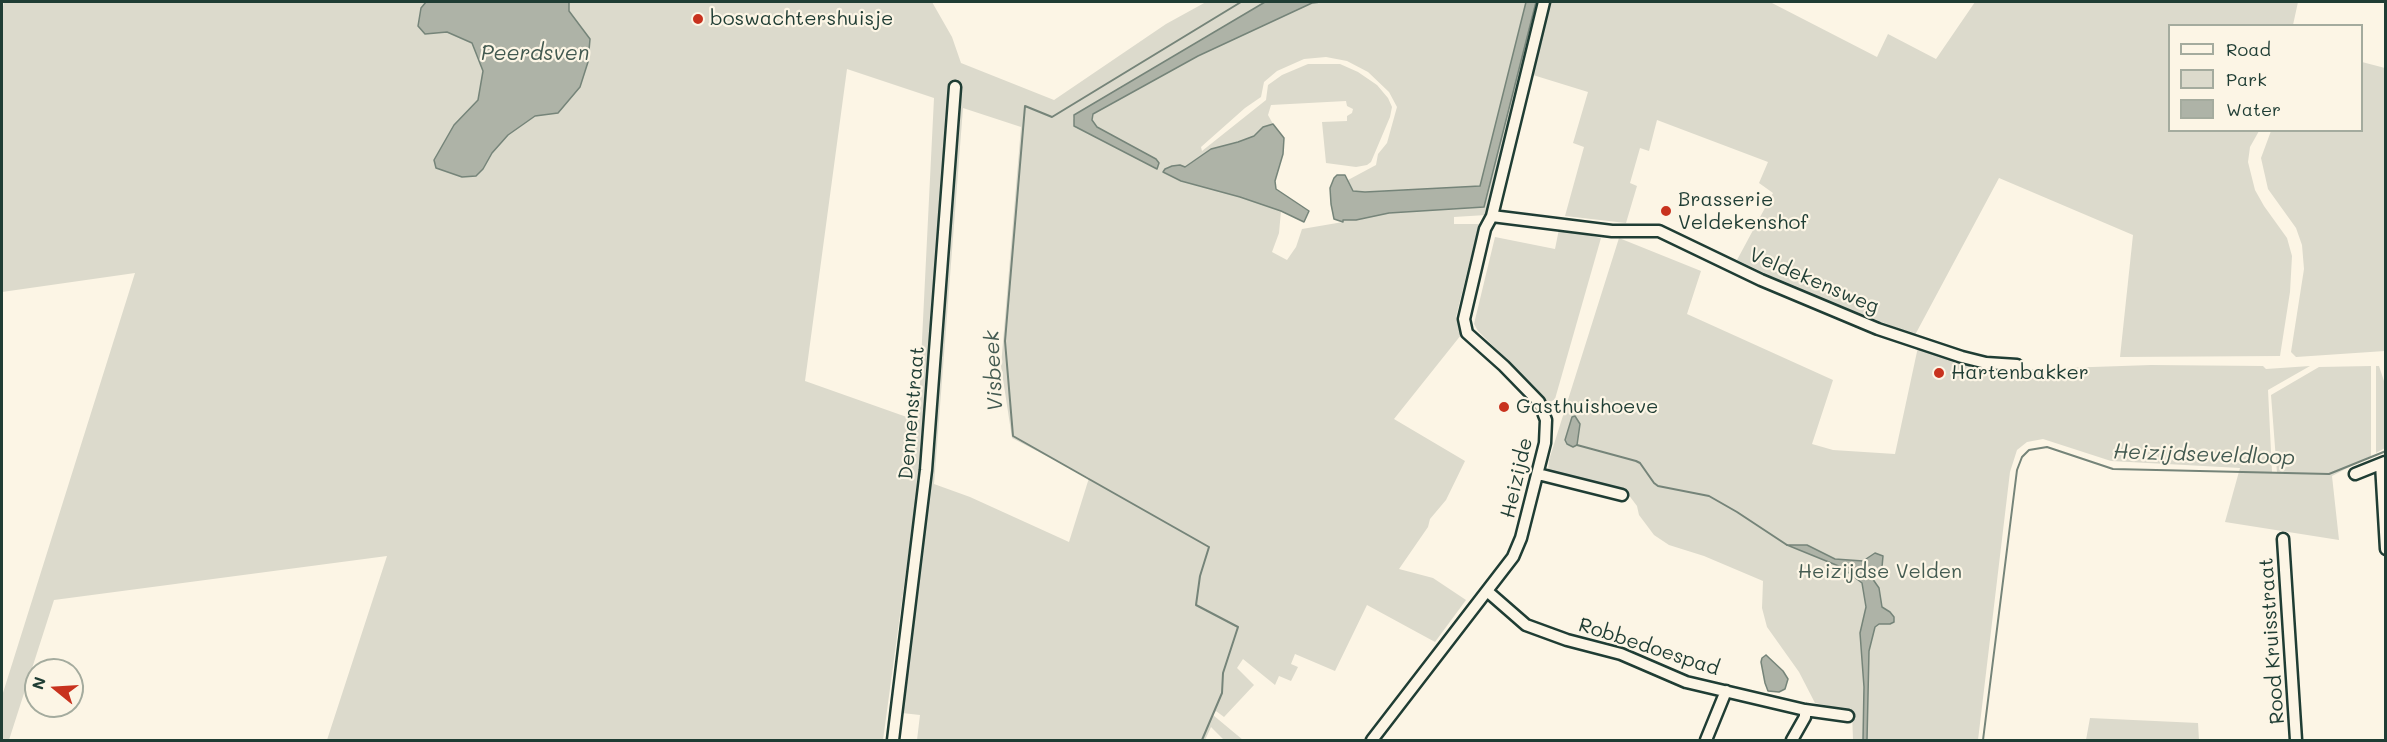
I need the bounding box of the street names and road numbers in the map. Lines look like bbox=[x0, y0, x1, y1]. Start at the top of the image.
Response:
street label: Veldekensweg bbox=[1746, 243, 1882, 319]
street label: Dennenstraat bbox=[894, 345, 930, 481]
street label: Heizijde bbox=[1496, 435, 1538, 521]
street label: Rood Kruisstraat bbox=[2254, 557, 2290, 725]
street label: Robbedoespad bbox=[1576, 613, 1722, 681]

